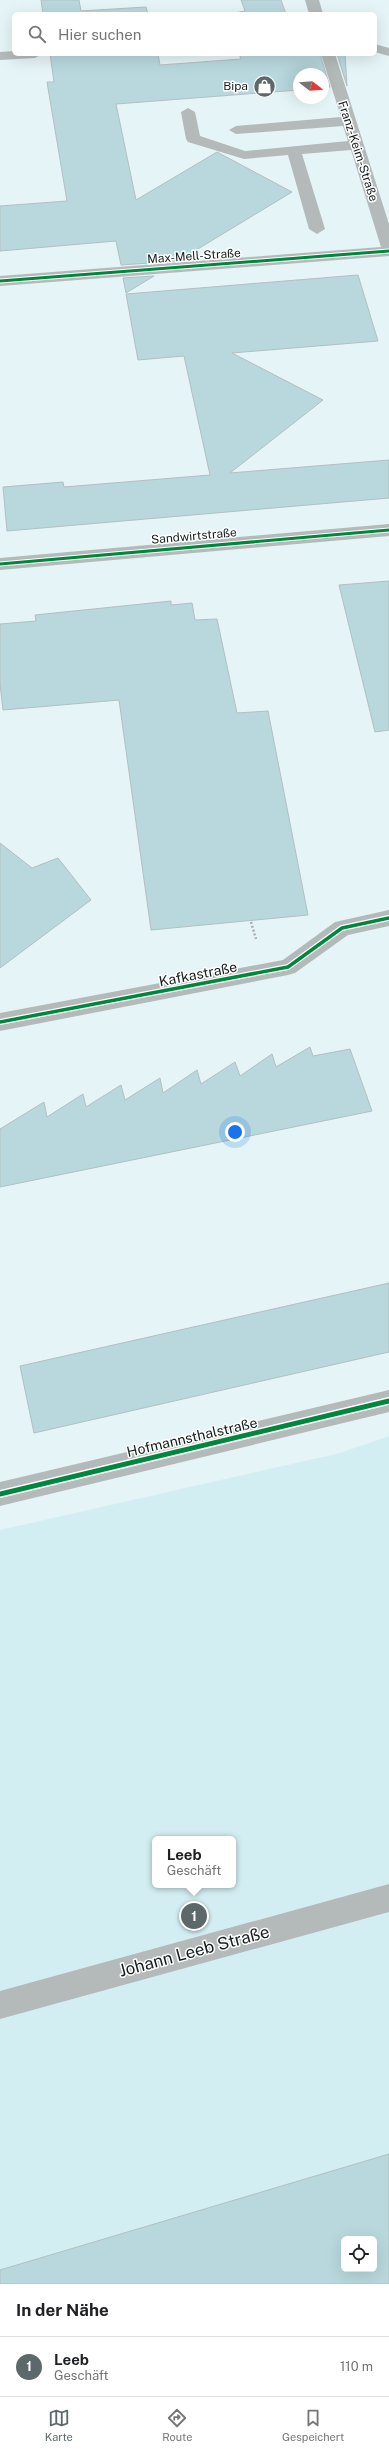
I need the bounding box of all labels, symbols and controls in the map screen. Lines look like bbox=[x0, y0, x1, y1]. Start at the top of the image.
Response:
search box bbox=[12, 12, 377, 56]
icon: search bbox=[26, 23, 48, 45]
text: Hier suchen bbox=[58, 26, 141, 43]
north arrow bbox=[293, 68, 329, 104]
shop icon: Bipa bbox=[251, 73, 277, 99]
place label: Bipa bbox=[223, 79, 248, 93]
street label: Franz-Keim-Straße bbox=[335, 99, 381, 203]
street label: Max-Mell-Straße bbox=[147, 246, 241, 266]
street label: Sandwirtstraße bbox=[151, 525, 238, 547]
street label: Kafkastraße bbox=[158, 959, 239, 989]
your location bbox=[225, 1122, 245, 1142]
street label: Hofmannsthalstraße bbox=[125, 1414, 259, 1460]
popup bbox=[152, 1836, 236, 1888]
text: Leeb bbox=[167, 1846, 202, 1863]
text: Geschäft bbox=[167, 1863, 221, 1878]
pin: 1 bbox=[181, 1901, 207, 1931]
street label: Johann Leeb Straße bbox=[116, 1921, 272, 1981]
map controls bbox=[341, 2236, 377, 2272]
button: locate bbox=[341, 2236, 377, 2272]
text: In der Nähe bbox=[16, 2300, 109, 2320]
text: Leeb bbox=[54, 2351, 89, 2368]
text: 1 bbox=[26, 2359, 32, 2374]
text: 110 m bbox=[340, 2359, 373, 2374]
text: Geschäft bbox=[54, 2368, 109, 2383]
tab: Karte bbox=[45, 2407, 73, 2443]
tab: Route bbox=[162, 2407, 192, 2443]
tab: Gespeichert bbox=[282, 2407, 344, 2443]

